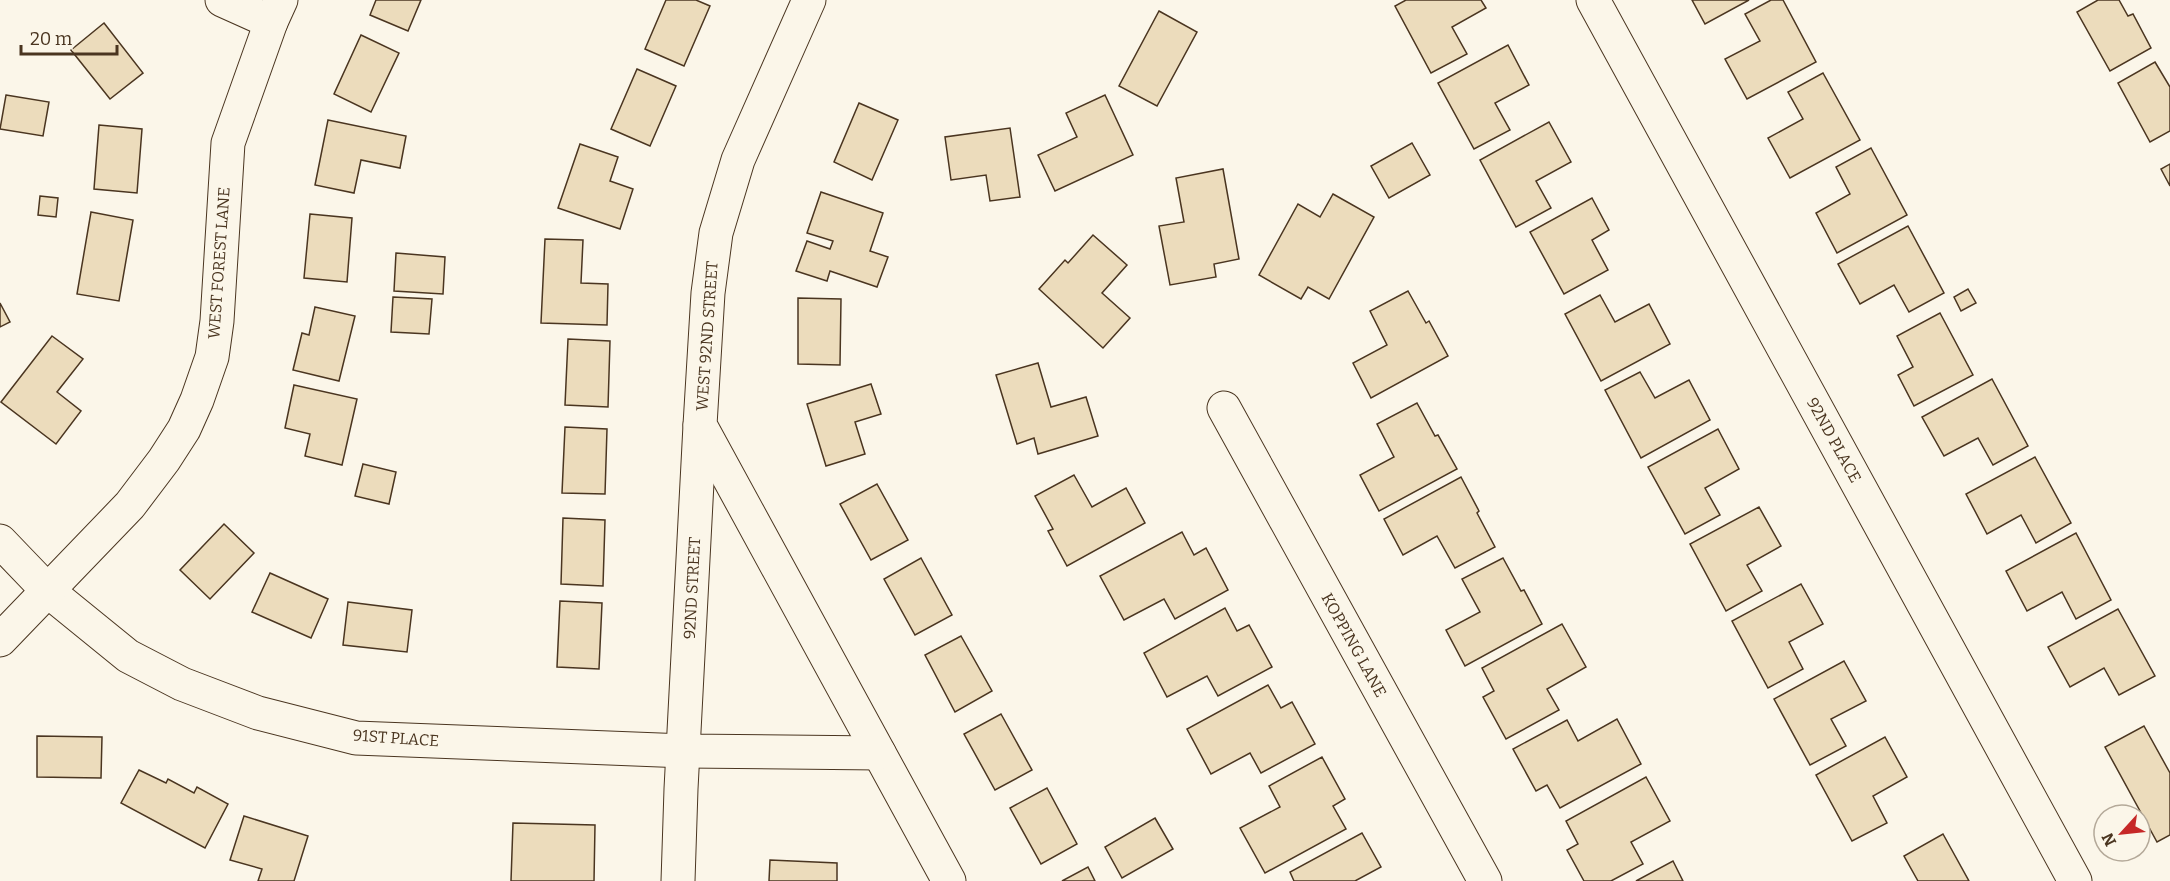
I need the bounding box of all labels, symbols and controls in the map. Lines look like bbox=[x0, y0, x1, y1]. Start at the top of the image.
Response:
scale bar bbox=[21, 18, 117, 56]
text: 20 m bbox=[30, 28, 72, 50]
street label: WEST FOREST LANE bbox=[204, 186, 234, 340]
street label: WEST 92ND STREET bbox=[692, 260, 722, 412]
street label: 92ND PLACE bbox=[1803, 394, 1865, 486]
street label: 92ND STREET bbox=[680, 536, 704, 640]
street label: KOPPING LANE bbox=[1318, 590, 1390, 700]
street label: 91ST PLACE bbox=[352, 726, 440, 750]
north arrow bbox=[2092, 803, 2152, 863]
text: N bbox=[2098, 830, 2120, 849]

